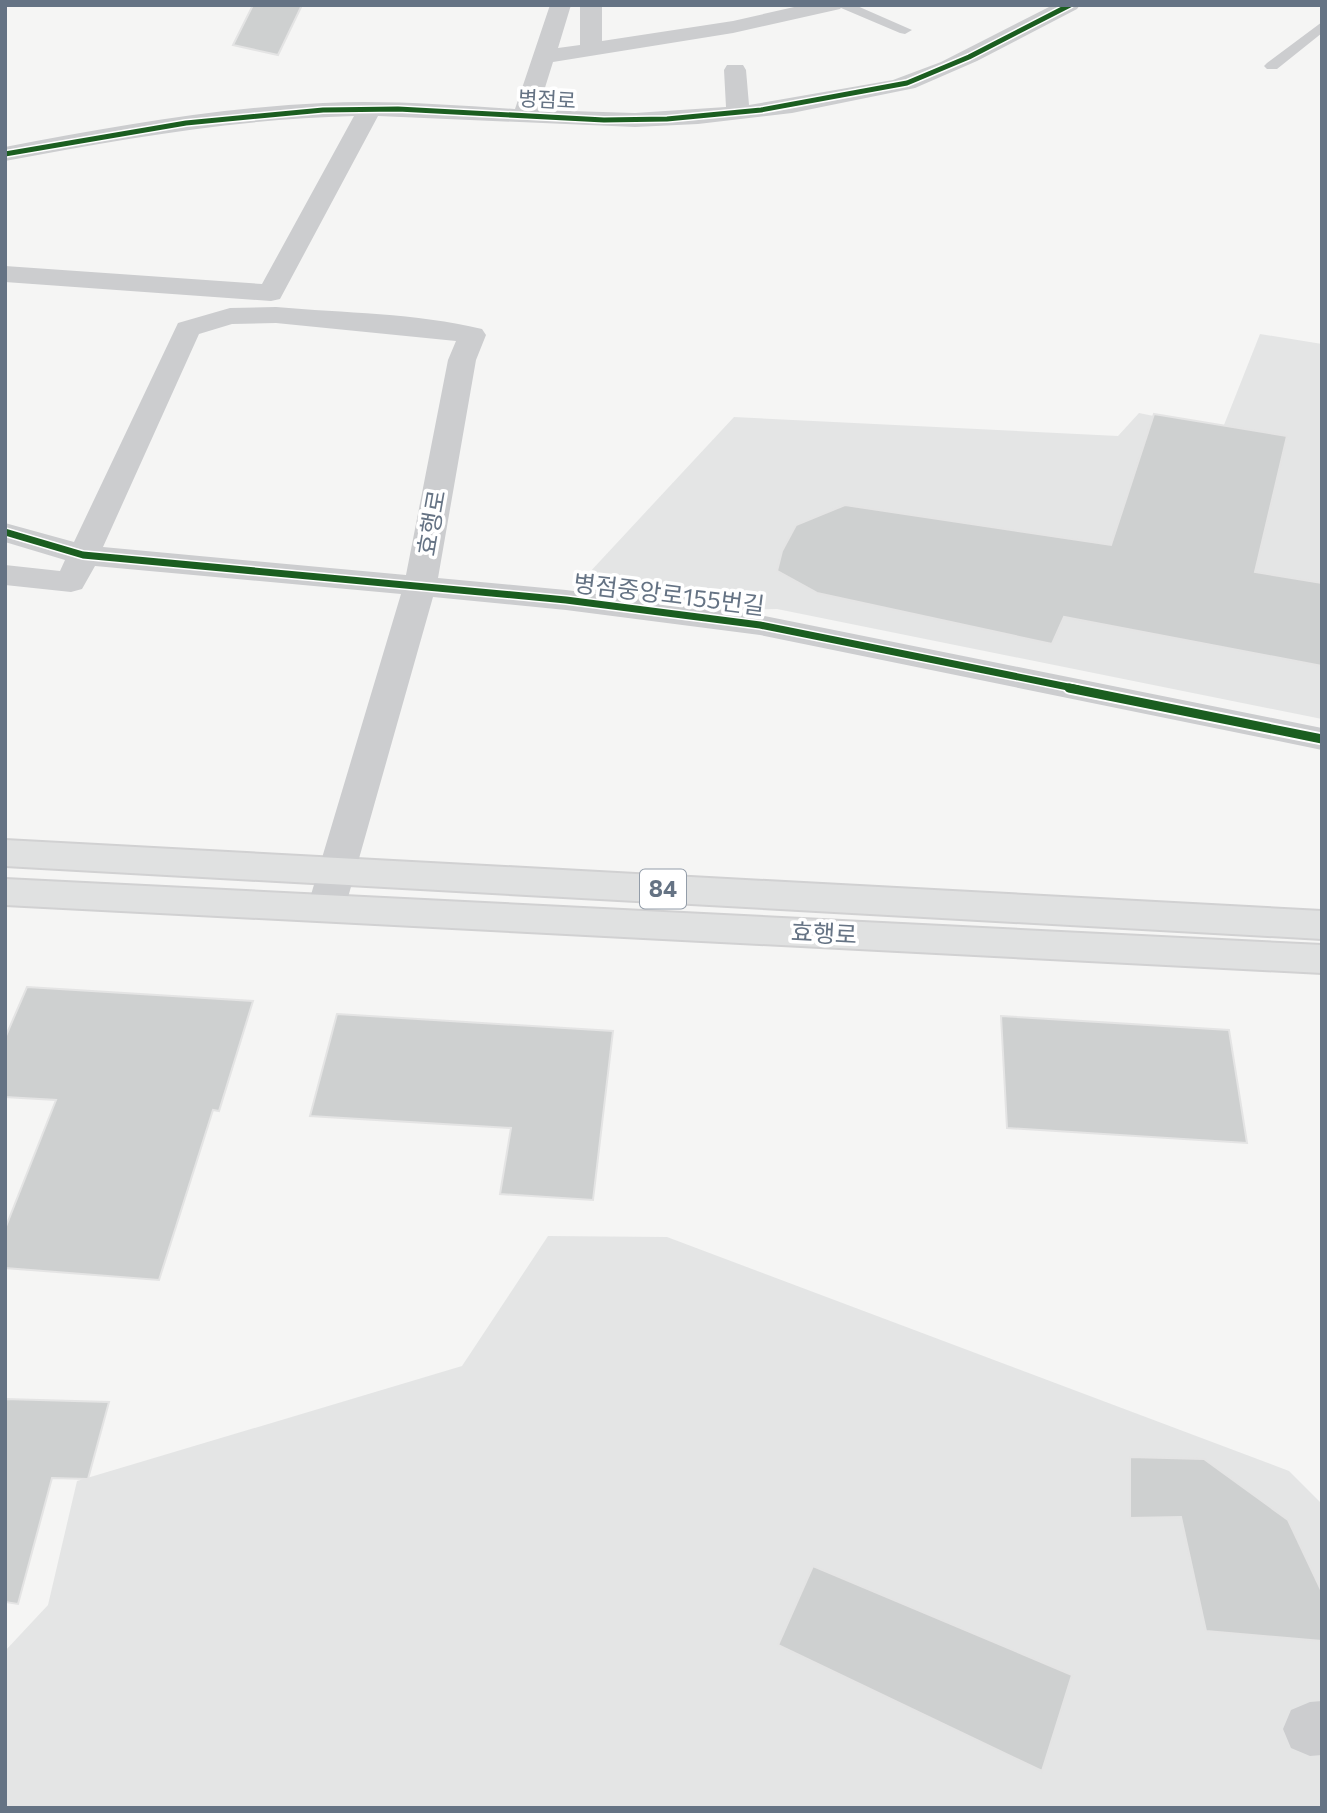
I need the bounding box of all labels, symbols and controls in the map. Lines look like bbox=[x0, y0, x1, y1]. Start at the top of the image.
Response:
street label: 병점로 bbox=[517, 85, 577, 113]
street label: 효행로 bbox=[410, 488, 451, 558]
street label: 병점중앙로155번길 bbox=[572, 567, 766, 620]
road number: 84 bbox=[640, 870, 686, 908]
street label: 효행로 bbox=[790, 916, 858, 949]

